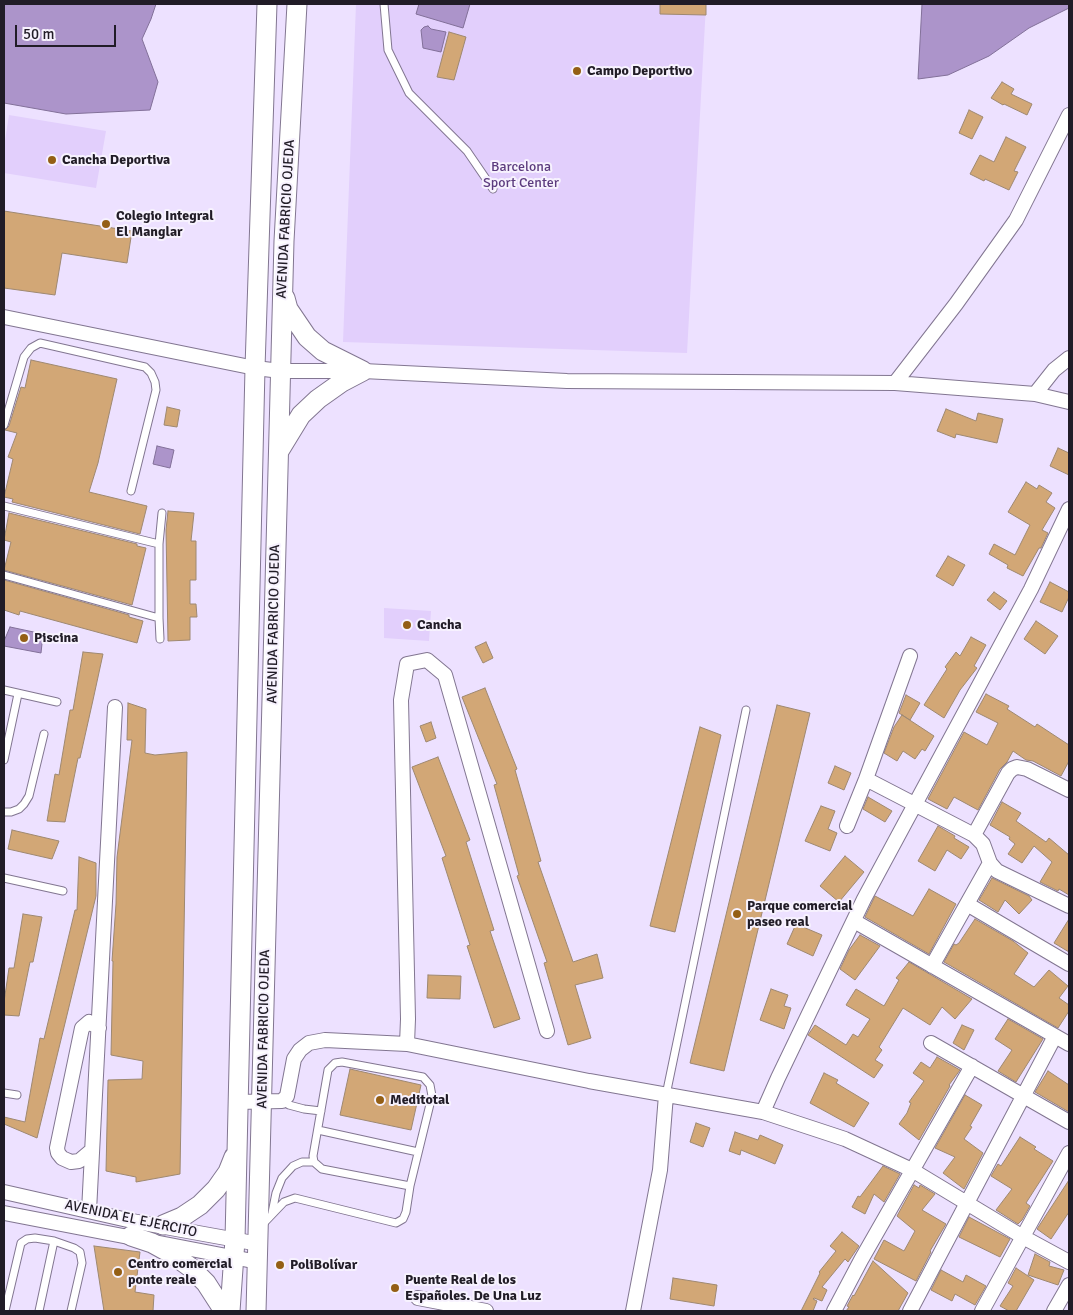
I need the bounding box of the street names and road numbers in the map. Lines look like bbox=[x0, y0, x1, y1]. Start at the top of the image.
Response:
street label: AVENIDA FABRICIO OJEDA bbox=[273, 139, 299, 299]
street label: AVENIDA FABRICIO OJEDA bbox=[264, 544, 284, 704]
street label: AVENIDA FABRICIO OJEDA bbox=[254, 949, 274, 1109]
street label: AVENIDA EL EJERCITO bbox=[63, 1197, 199, 1241]

